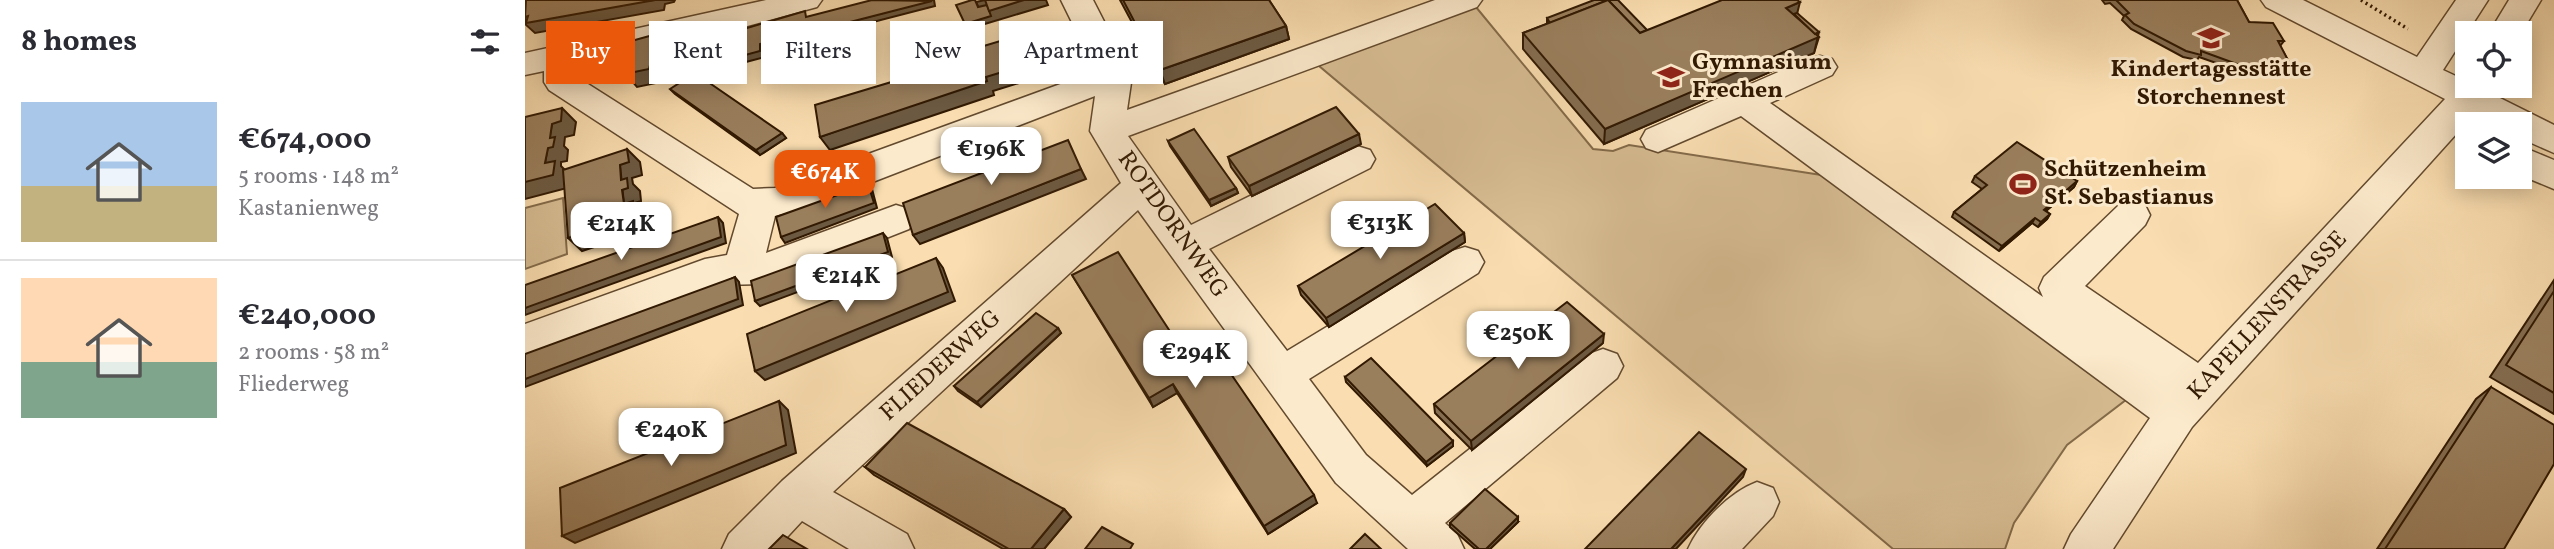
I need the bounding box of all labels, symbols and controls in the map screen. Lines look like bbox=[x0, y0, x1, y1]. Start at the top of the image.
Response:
text: 8 homes bbox=[21, 21, 137, 63]
chip: Buy bbox=[546, 21, 635, 84]
chip: Rent bbox=[649, 21, 747, 84]
chip: Filters bbox=[761, 21, 876, 84]
chip: New bbox=[890, 21, 985, 84]
chip: Apartment bbox=[999, 21, 1163, 84]
map controls bbox=[2455, 21, 2532, 189]
button: locate bbox=[2455, 21, 2532, 98]
icon: filters bbox=[466, 23, 504, 61]
school or university icon: Kindertagesstätte Storchennest bbox=[2196, 23, 2226, 53]
place label: Gymnasium Frechen bbox=[1692, 46, 1832, 108]
place label: Kindertagesstätte Storchennest bbox=[2111, 53, 2311, 115]
school or university icon: Gymnasium Frechen bbox=[1656, 62, 1686, 92]
button: layers bbox=[2455, 112, 2532, 189]
text: €674,000 bbox=[238, 119, 371, 161]
pin: €196K bbox=[942, 128, 1040, 187]
icon: home bbox=[77, 130, 161, 214]
text: €196K bbox=[957, 134, 1025, 166]
street label: ROTDORNWEG bbox=[1109, 145, 1235, 305]
pin: €674K bbox=[776, 150, 874, 210]
place label: Schützenheim St. Sebastianus bbox=[2044, 153, 2214, 215]
text: €674K bbox=[790, 157, 860, 189]
text: 5 rooms · 148 m² bbox=[238, 161, 399, 193]
sports icon: Schützenheim St. Sebastianus bbox=[2008, 169, 2038, 199]
text: Kastanienweg bbox=[238, 193, 379, 225]
pin: €214K bbox=[572, 202, 670, 262]
pin: €313K bbox=[1331, 202, 1429, 261]
text: €313K bbox=[1347, 208, 1413, 240]
text: €214K bbox=[587, 209, 655, 241]
street label: KAPELLENSTRASSE bbox=[2180, 224, 2356, 408]
pin: €214K bbox=[797, 254, 895, 314]
text: €214K bbox=[812, 261, 880, 293]
text: €240,000 bbox=[238, 295, 376, 337]
street label: FLIEDERWEG bbox=[873, 302, 1009, 430]
icon: home bbox=[77, 306, 161, 390]
pin: €250K bbox=[1469, 312, 1567, 371]
text: €250K bbox=[1483, 318, 1553, 350]
pin: €294K bbox=[1146, 330, 1244, 390]
text: 2 rooms · 58 m² bbox=[238, 337, 389, 369]
text: €294K bbox=[1159, 337, 1231, 369]
text: Fliederweg bbox=[238, 369, 349, 401]
pin: €240K bbox=[622, 408, 720, 468]
text: €240K bbox=[635, 415, 707, 447]

